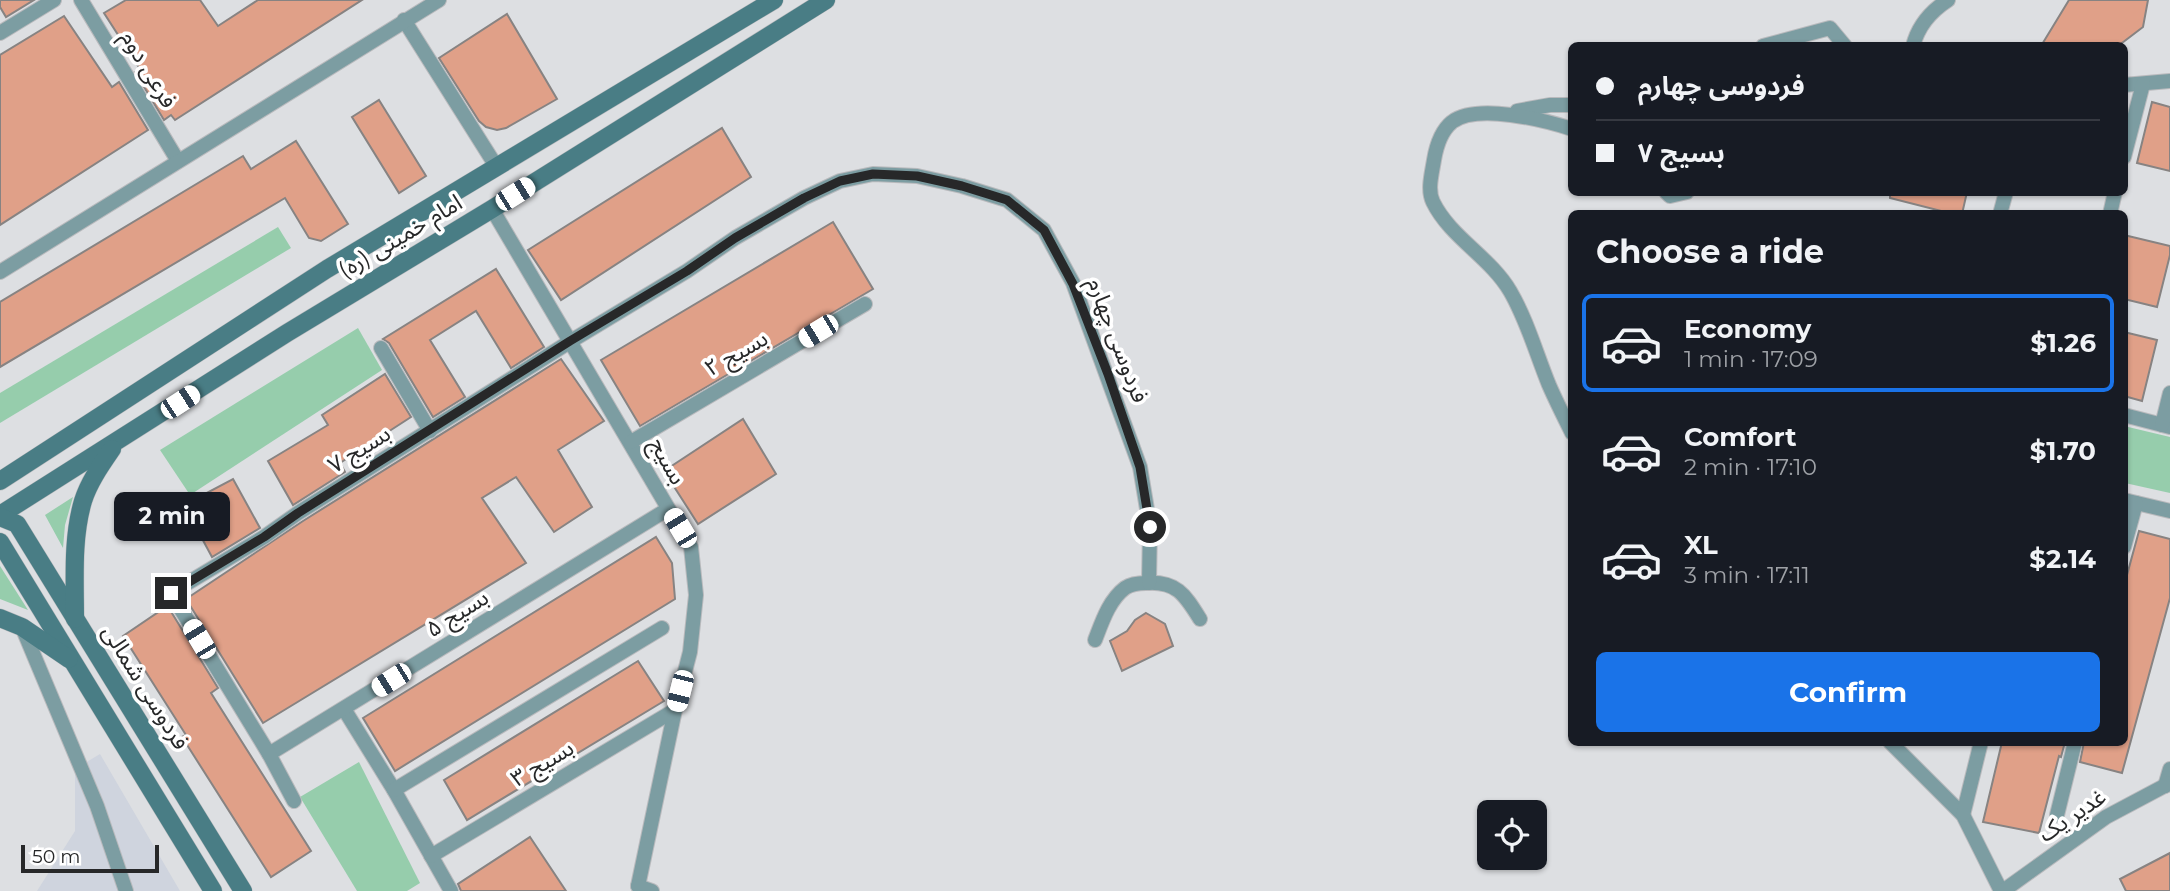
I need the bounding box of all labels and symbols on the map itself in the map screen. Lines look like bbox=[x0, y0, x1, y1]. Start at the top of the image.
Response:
street label: فرعی دوم bbox=[111, 25, 183, 115]
car bbox=[492, 174, 539, 214]
street label: امام خمینی (ره) bbox=[333, 188, 469, 287]
street label: فردوسی چهارم bbox=[1078, 274, 1155, 408]
car bbox=[795, 311, 842, 351]
street label: بسیج ۲ bbox=[699, 324, 774, 385]
car bbox=[157, 382, 204, 422]
street label: بسیج ۷ bbox=[323, 419, 397, 482]
street label: بسیج bbox=[641, 433, 692, 491]
callout: 2 min bbox=[113, 491, 229, 540]
car bbox=[661, 505, 700, 551]
route start bbox=[1134, 511, 1166, 543]
route end bbox=[155, 577, 187, 609]
street label: بسیج ۵ bbox=[421, 583, 495, 646]
car bbox=[180, 616, 219, 662]
street label: فردوسی شمالی bbox=[97, 619, 195, 755]
car bbox=[368, 660, 415, 700]
car bbox=[665, 668, 696, 714]
street label: بسیج ۳ bbox=[505, 733, 580, 795]
street label: غدیر یک bbox=[2033, 782, 2111, 848]
scale bar bbox=[21, 842, 159, 874]

